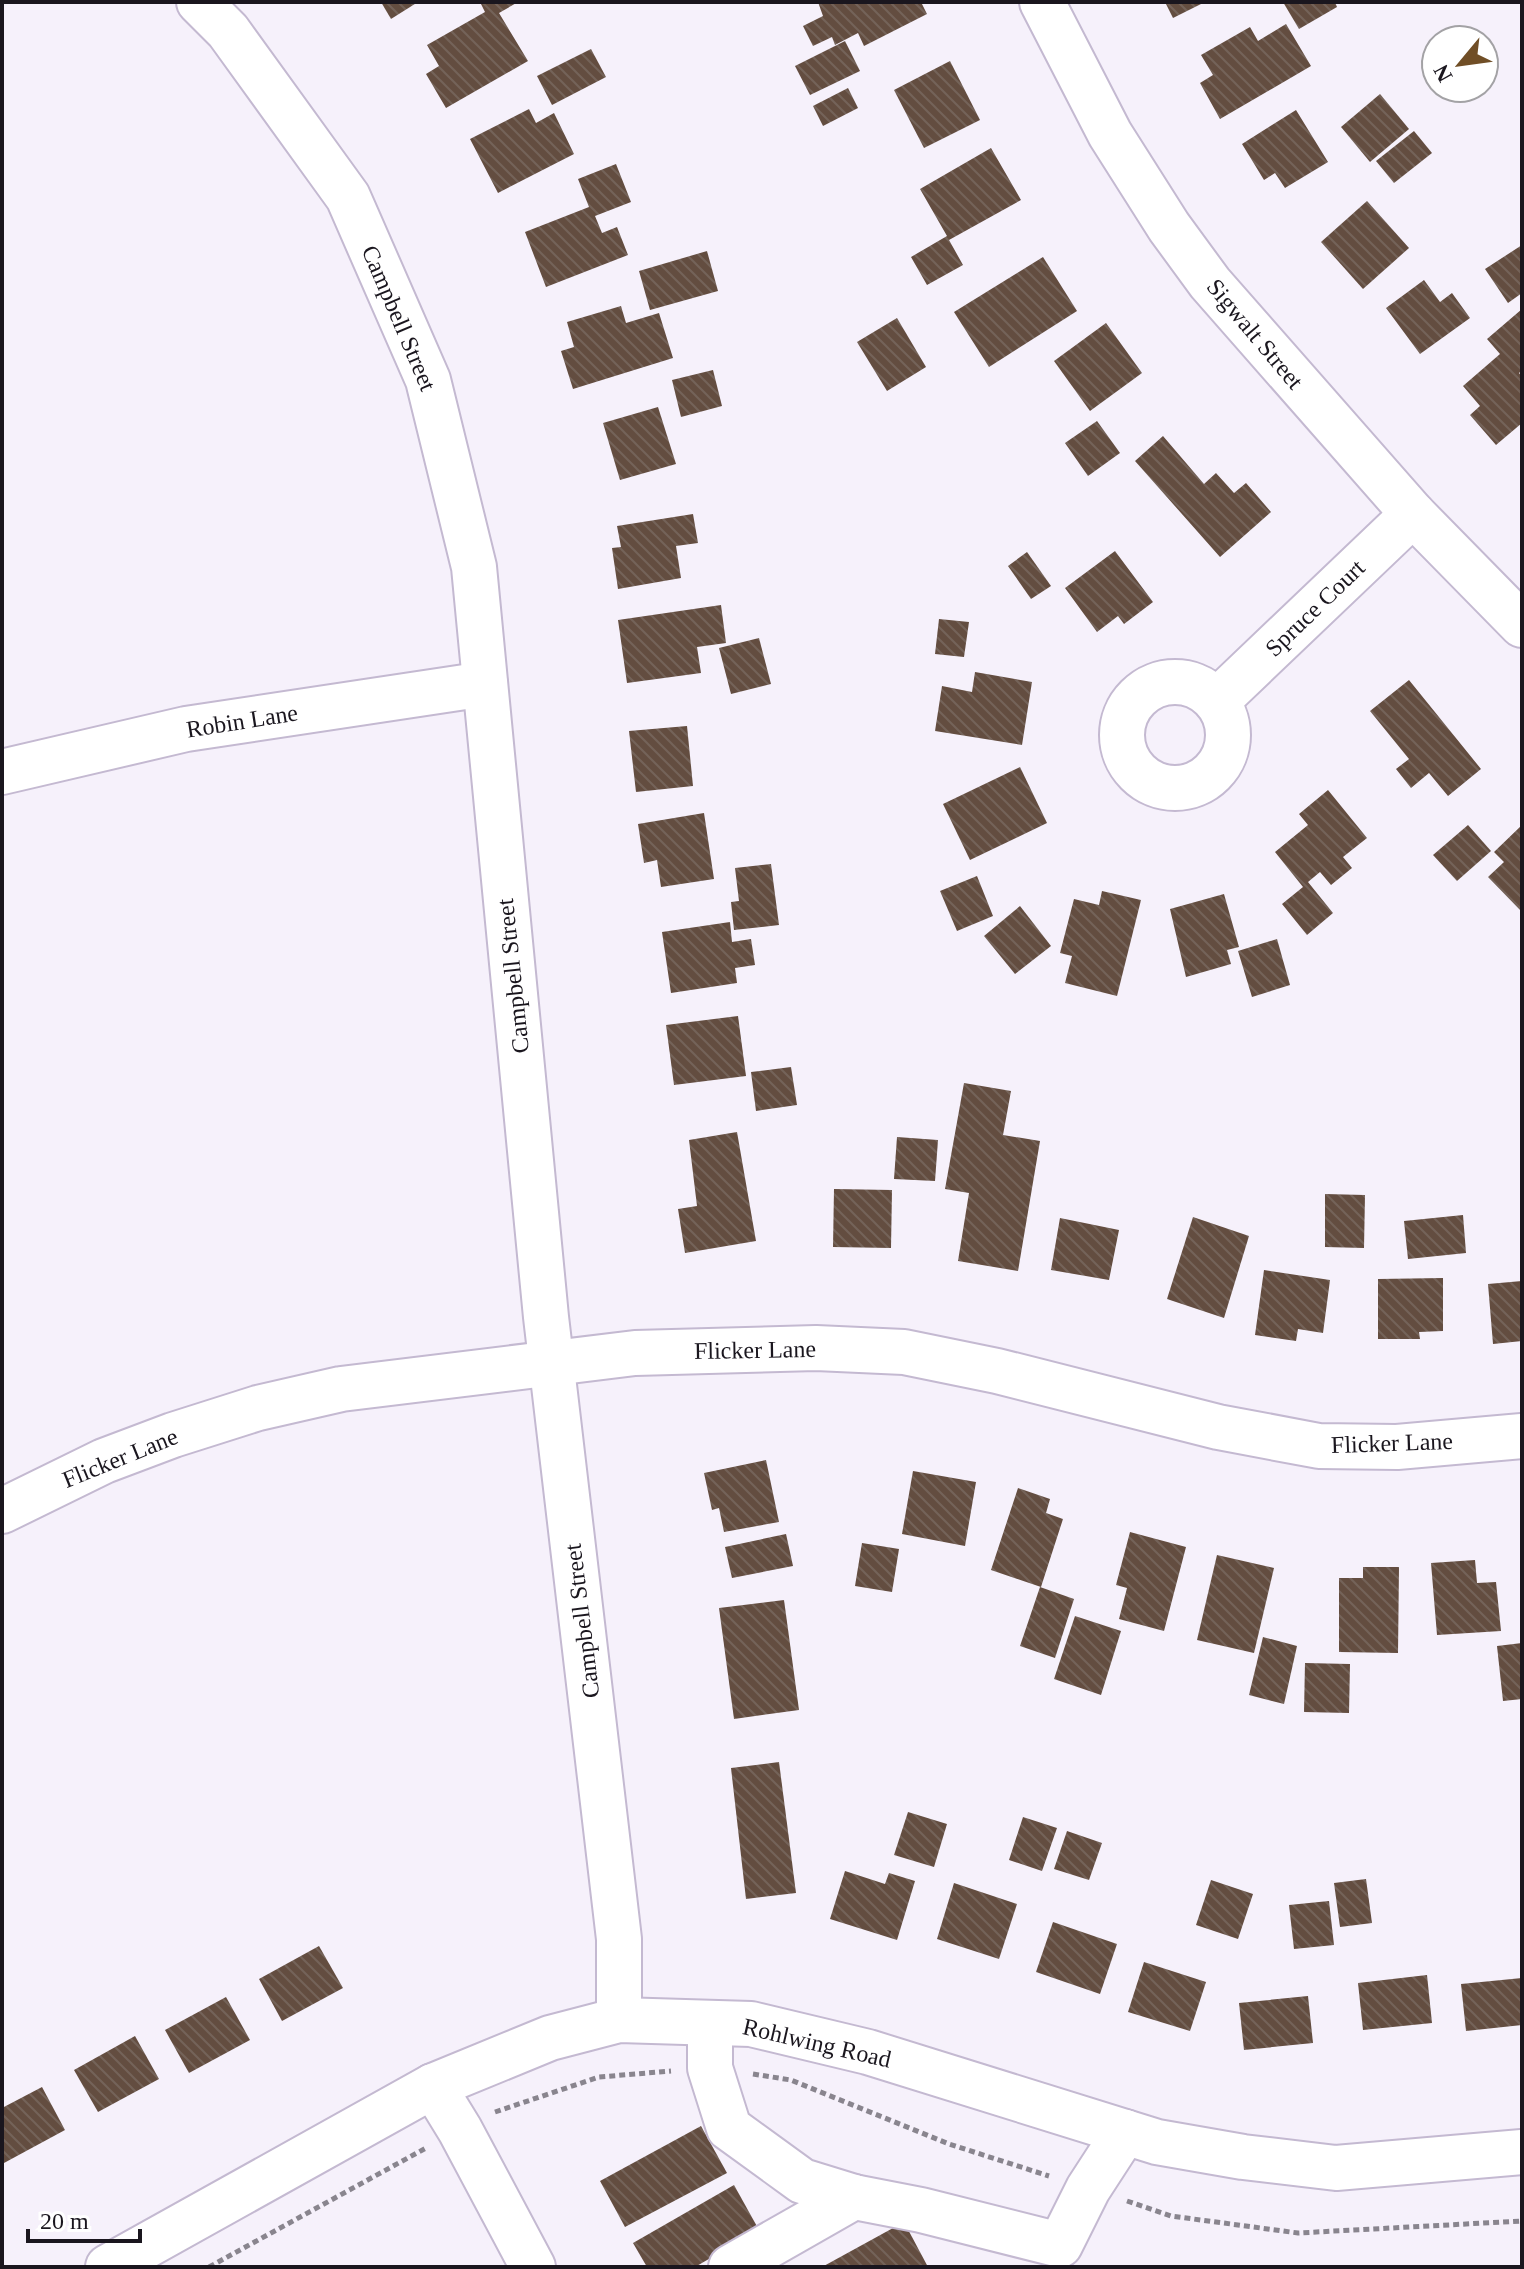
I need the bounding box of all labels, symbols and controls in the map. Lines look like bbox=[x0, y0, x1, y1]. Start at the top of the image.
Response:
north arrow bbox=[1420, 24, 1500, 104]
text: N bbox=[1428, 60, 1458, 86]
street label: Campbell Street bbox=[357, 241, 441, 395]
street label: Sigwalt Street bbox=[1202, 274, 1309, 394]
street label: Spruce Court bbox=[1260, 554, 1370, 662]
street label: Robin Lane bbox=[184, 699, 300, 743]
street label: Campbell Street bbox=[492, 897, 534, 1055]
street label: Flicker Lane bbox=[694, 1336, 816, 1364]
street label: Flicker Lane bbox=[59, 1423, 181, 1493]
street label: Flicker Lane bbox=[1331, 1428, 1453, 1458]
street label: Campbell Street bbox=[560, 1542, 604, 1700]
street label: Rohlwing Road bbox=[740, 2013, 894, 2073]
scale bar bbox=[28, 2193, 140, 2243]
text: 20 m bbox=[40, 2208, 89, 2234]

